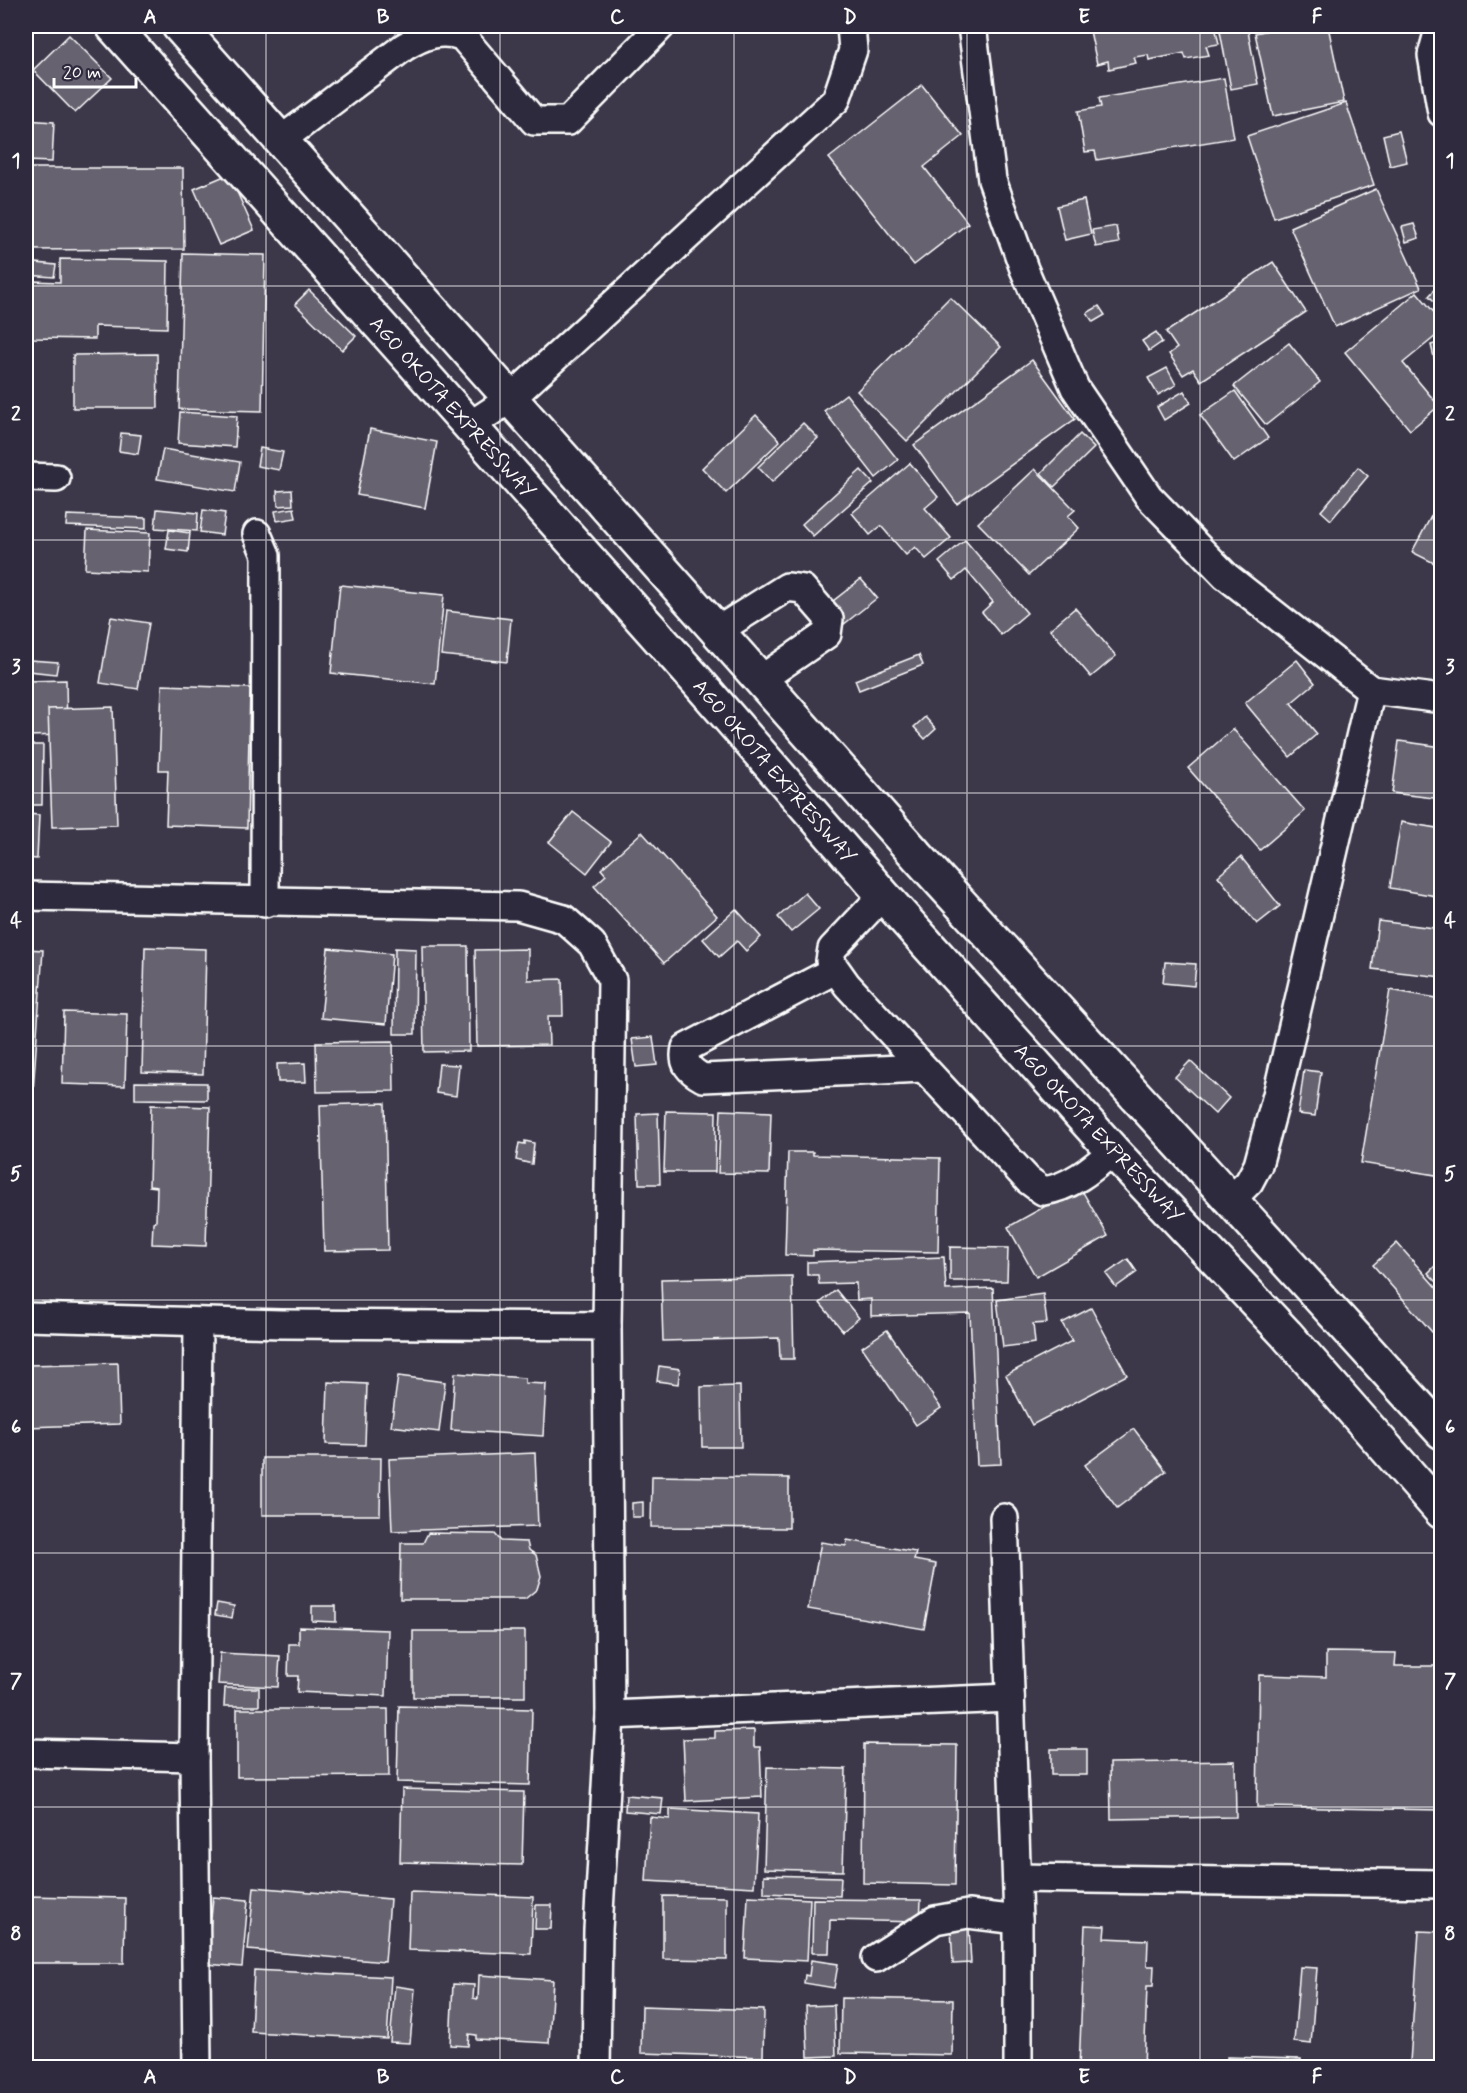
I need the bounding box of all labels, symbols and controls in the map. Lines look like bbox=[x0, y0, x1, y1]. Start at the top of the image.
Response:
text: A bbox=[143, 4, 157, 31]
text: B bbox=[377, 4, 390, 31]
text: C bbox=[610, 4, 625, 31]
text: D bbox=[843, 4, 857, 31]
text: E bbox=[1078, 4, 1090, 31]
text: F bbox=[1312, 4, 1323, 31]
scale bar bbox=[54, 51, 136, 89]
text: 20 m bbox=[63, 61, 101, 85]
text: 1 bbox=[12, 148, 20, 175]
text: 1 bbox=[1446, 148, 1454, 175]
street label: AGO OKOTA EXPRESSWAY bbox=[363, 311, 541, 505]
text: 2 bbox=[11, 401, 21, 428]
text: 2 bbox=[1445, 401, 1455, 428]
text: 3 bbox=[11, 654, 21, 681]
text: 3 bbox=[1445, 654, 1455, 681]
street label: AGO OKOTA EXPRESSWAY bbox=[686, 674, 862, 870]
text: 4 bbox=[10, 908, 22, 935]
text: 4 bbox=[1444, 908, 1456, 935]
street label: AGO OKOTA EXPRESSWAY bbox=[1007, 1038, 1188, 1230]
text: 5 bbox=[10, 1161, 22, 1188]
text: 5 bbox=[1444, 1161, 1456, 1188]
text: 6 bbox=[11, 1414, 21, 1441]
text: 6 bbox=[1445, 1414, 1455, 1441]
text: 7 bbox=[10, 1668, 22, 1695]
text: 7 bbox=[1444, 1668, 1456, 1695]
text: 8 bbox=[10, 1921, 22, 1948]
text: 8 bbox=[1444, 1921, 1456, 1948]
text: A bbox=[143, 2064, 157, 2091]
text: B bbox=[377, 2064, 390, 2091]
text: C bbox=[610, 2064, 625, 2091]
text: D bbox=[843, 2064, 857, 2091]
text: E bbox=[1078, 2064, 1090, 2091]
text: F bbox=[1312, 2064, 1323, 2091]

